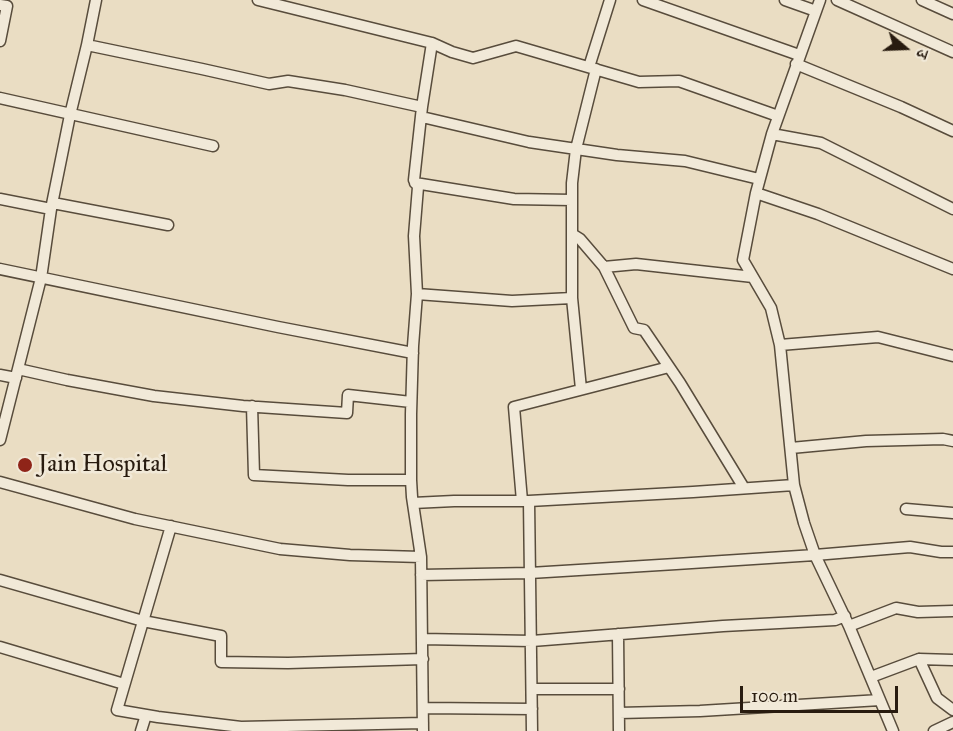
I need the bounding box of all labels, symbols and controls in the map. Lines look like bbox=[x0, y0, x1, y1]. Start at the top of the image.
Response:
north arrow bbox=[875, 18, 935, 78]
text: उ bbox=[912, 47, 933, 61]
place label: Jain Hospital bbox=[38, 451, 167, 479]
marker: Jain Hospital bbox=[16, 456, 34, 474]
scale bar bbox=[743, 674, 900, 712]
text: 100 m bbox=[751, 685, 798, 707]

